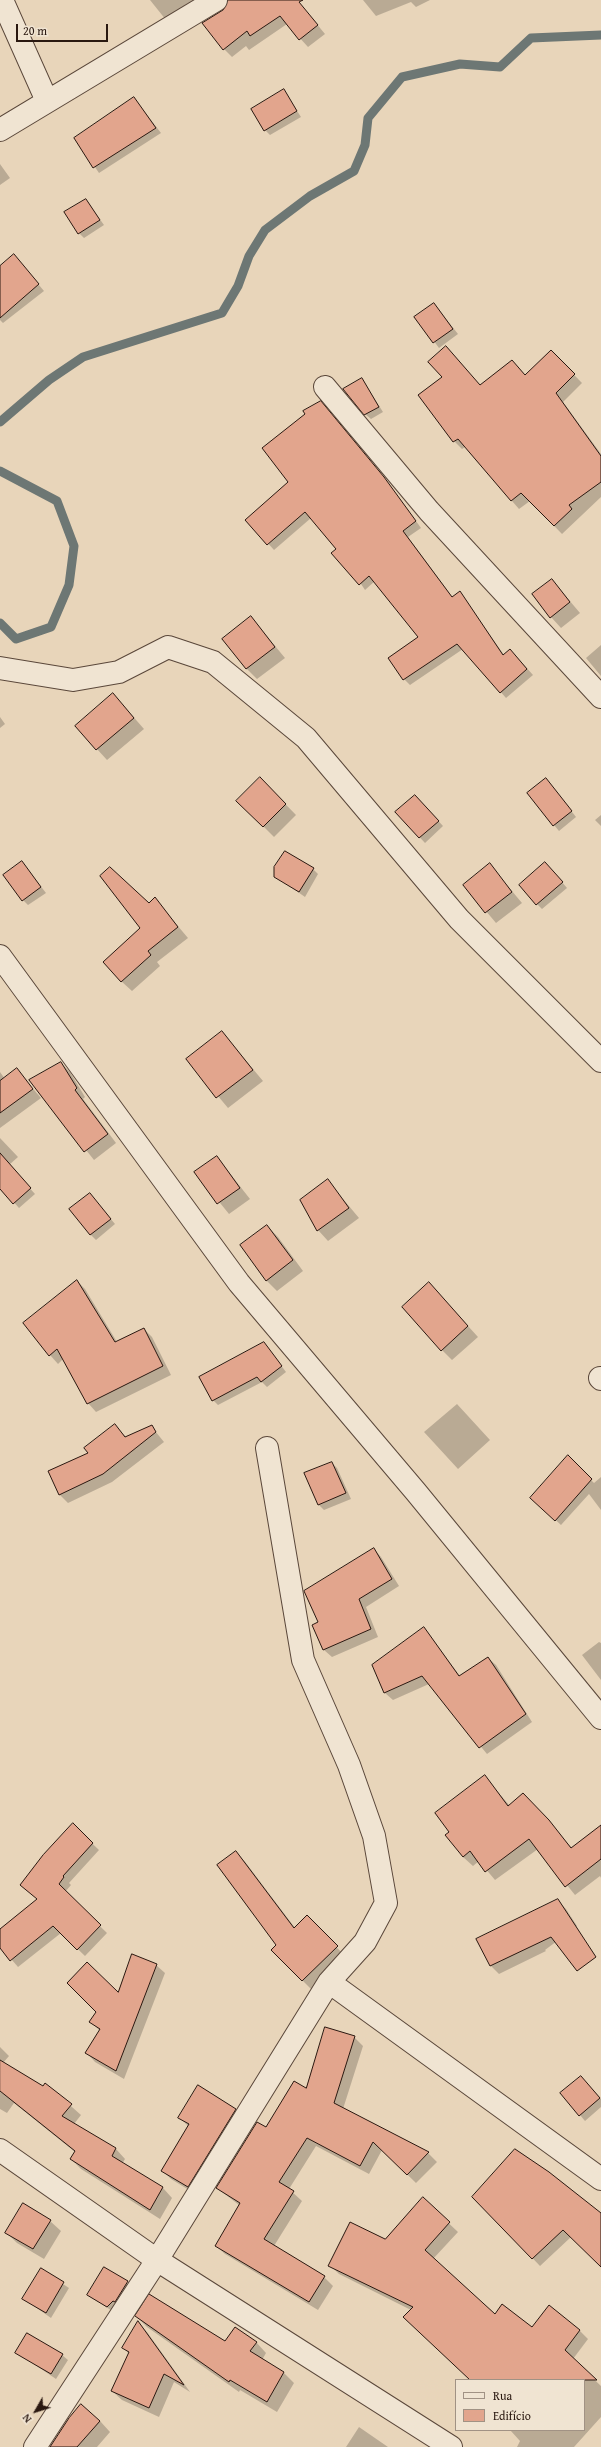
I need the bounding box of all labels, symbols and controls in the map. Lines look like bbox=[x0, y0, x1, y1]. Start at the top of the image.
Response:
scale bar bbox=[18, 16, 110, 42]
text: 20 m bbox=[23, 22, 47, 39]
legend bbox=[455, 2379, 585, 2431]
text: Rua bbox=[493, 2387, 512, 2404]
north arrow bbox=[16, 2391, 56, 2431]
text: Edifício bbox=[493, 2407, 531, 2424]
text: N bbox=[18, 2411, 35, 2426]

